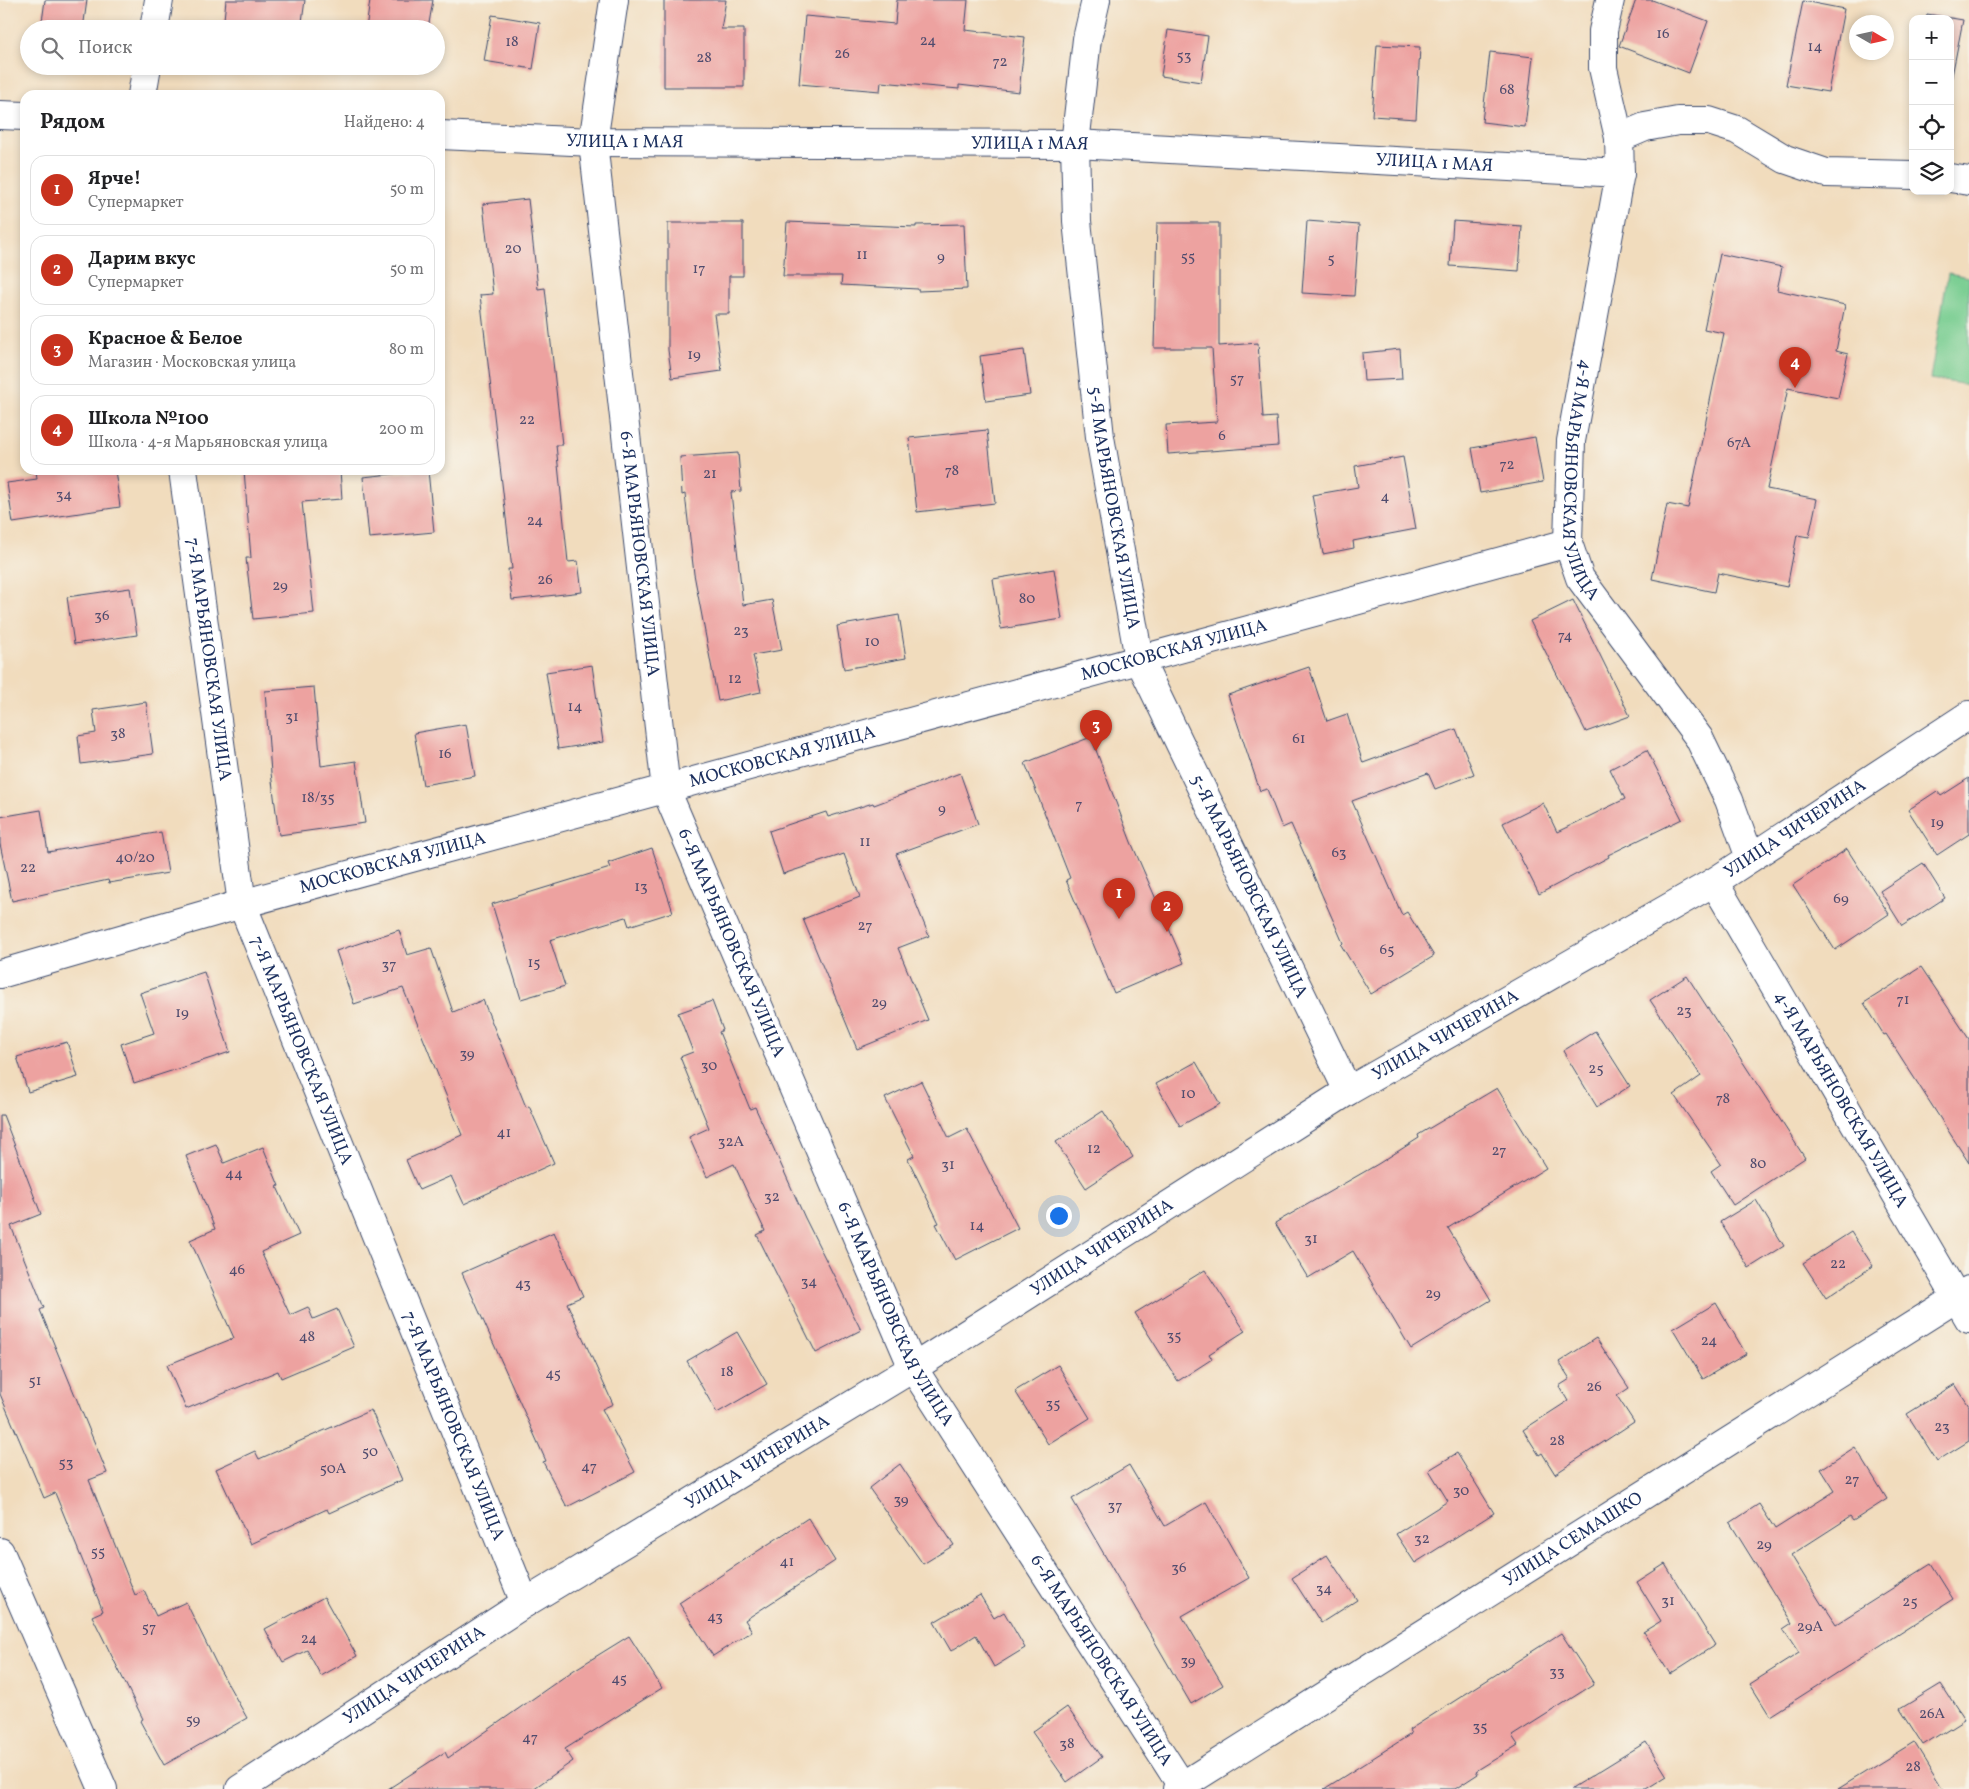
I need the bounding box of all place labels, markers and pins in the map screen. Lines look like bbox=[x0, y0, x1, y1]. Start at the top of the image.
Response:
pin: 4 bbox=[1779, 347, 1811, 388]
pin: 3 bbox=[1080, 710, 1112, 751]
pin: 1 bbox=[1103, 878, 1135, 919]
pin: 2 bbox=[1151, 891, 1183, 932]

